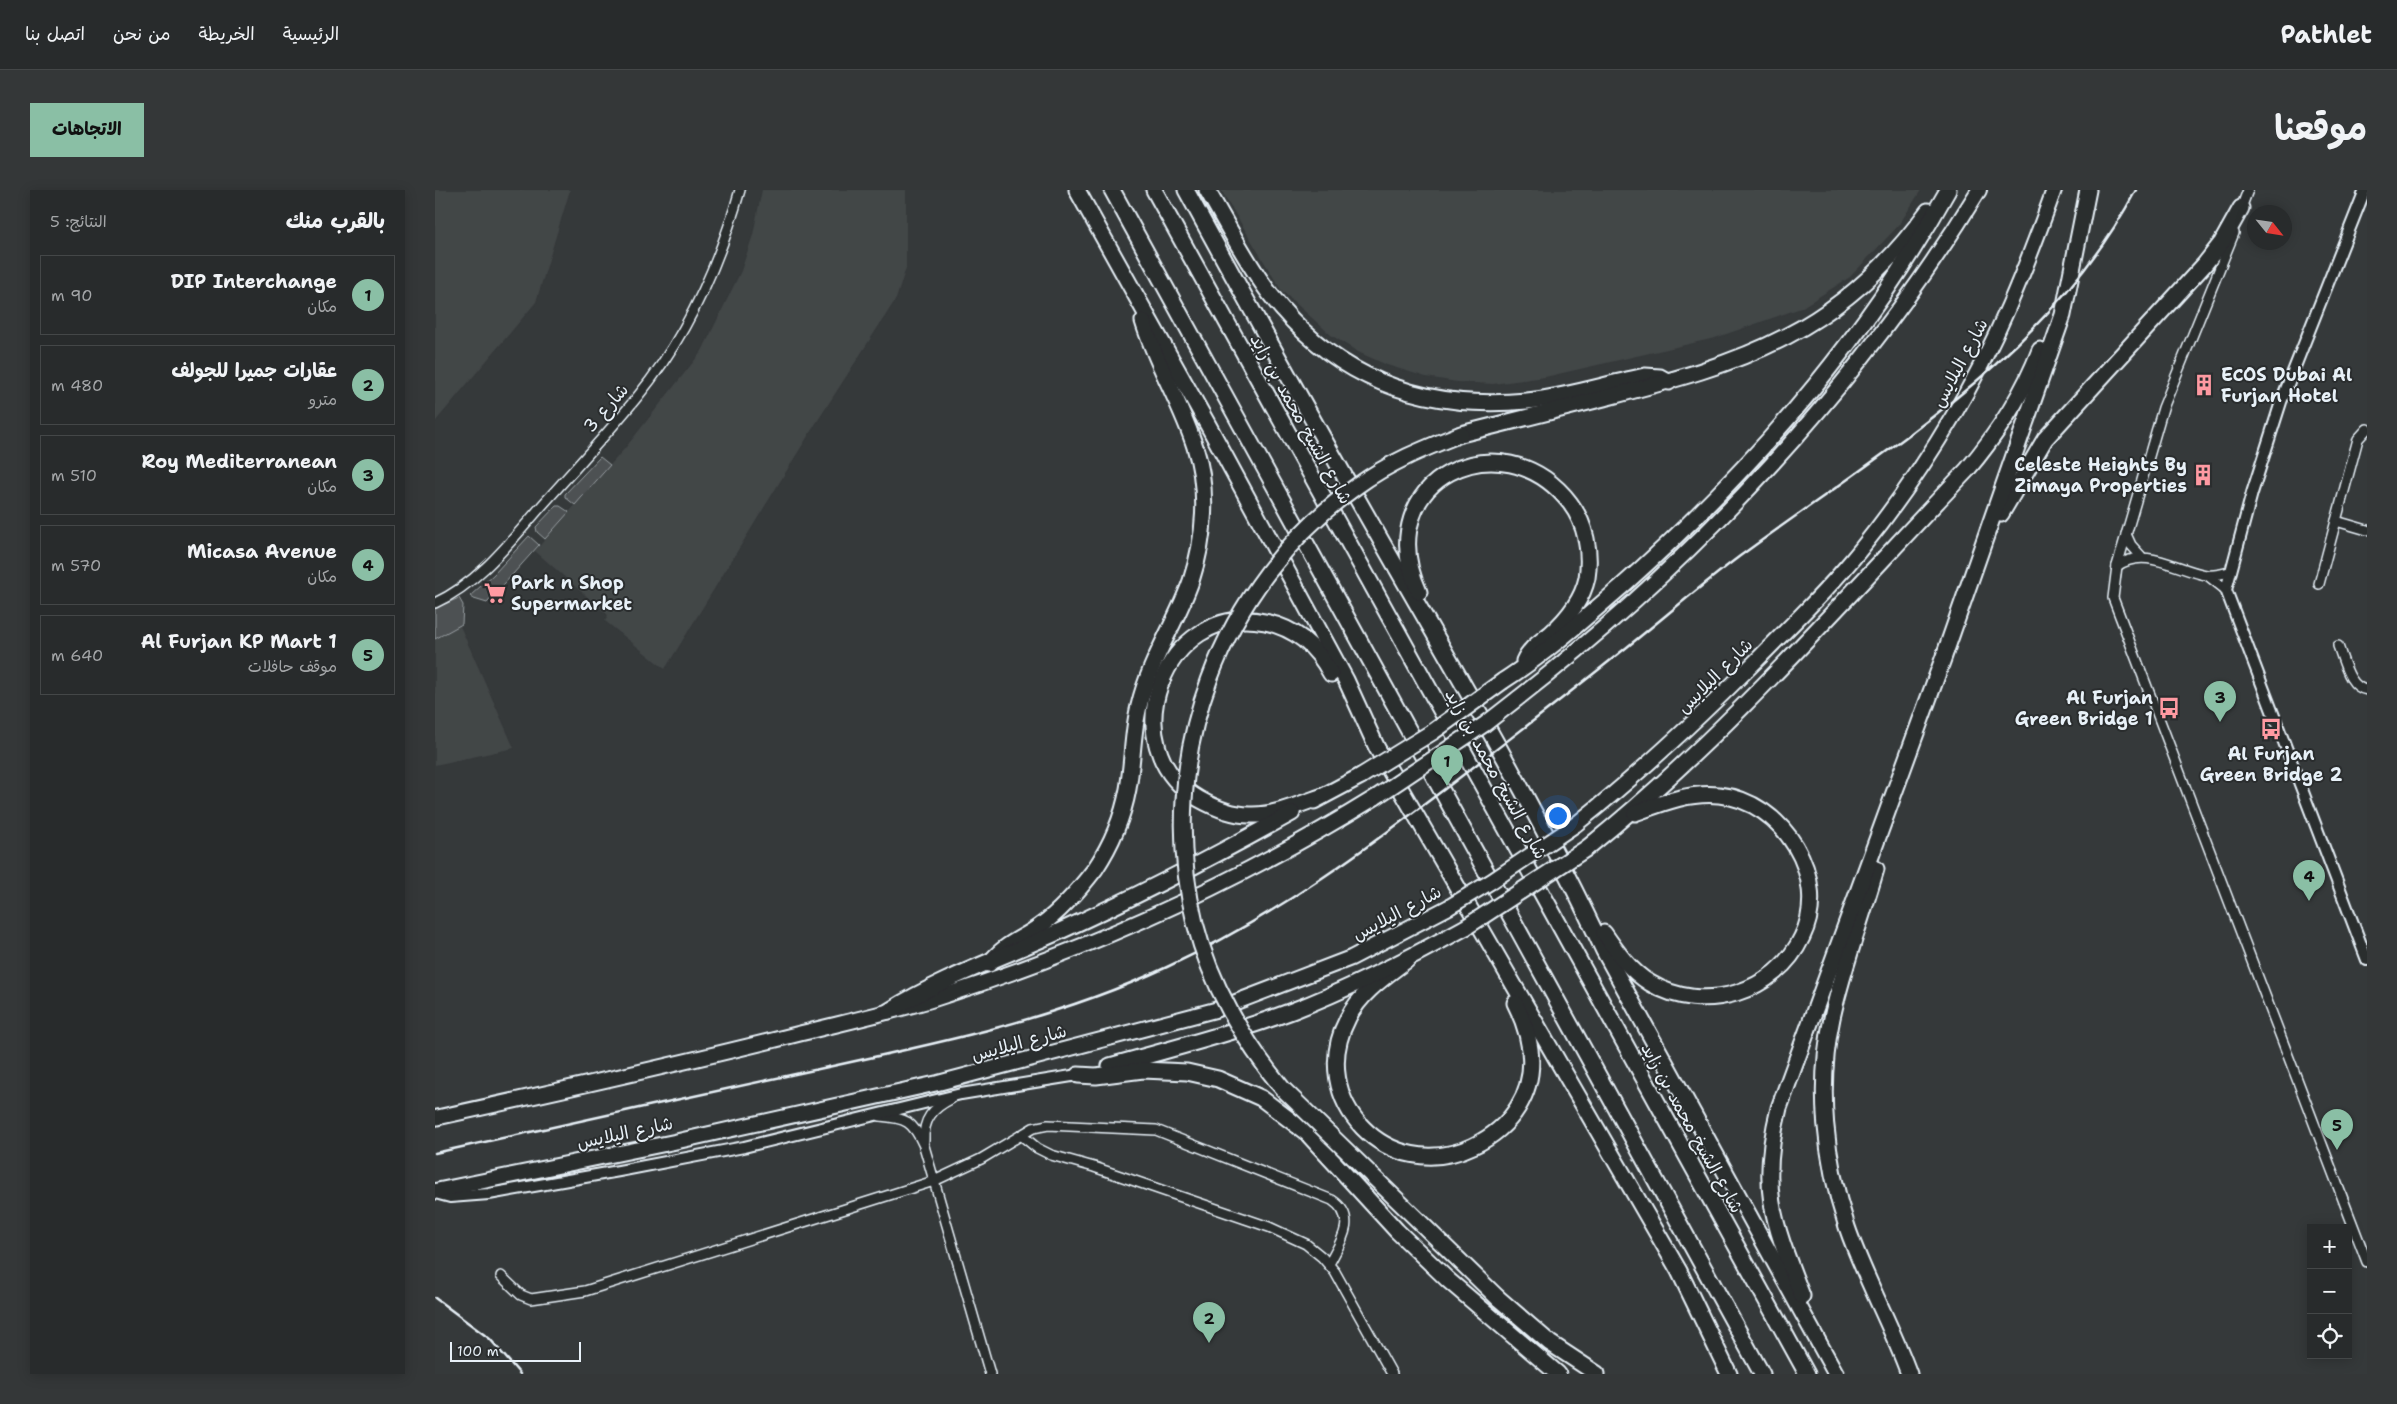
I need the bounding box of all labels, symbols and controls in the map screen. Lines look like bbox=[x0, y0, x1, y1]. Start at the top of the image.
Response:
text: Pathlet bbox=[2281, 19, 2372, 51]
text: اتصل بنا bbox=[25, 22, 85, 46]
text: من نحن bbox=[113, 22, 171, 46]
text: الخريطة bbox=[199, 22, 255, 46]
text: الرئيسية bbox=[283, 22, 339, 46]
button: الاتجاهات bbox=[30, 103, 144, 157]
text: موقعنا bbox=[2274, 104, 2367, 151]
north arrow bbox=[2247, 205, 2292, 250]
text: بالقرب منك bbox=[286, 207, 385, 235]
text: النتائج: 5 bbox=[50, 211, 107, 232]
text: DIP Interchange bbox=[171, 269, 337, 294]
text: 90 m bbox=[51, 285, 92, 306]
text: 1 bbox=[364, 285, 372, 306]
text: مكان bbox=[307, 296, 337, 317]
street label: شارع اليلايس bbox=[1926, 314, 1994, 412]
street label: شارع الشيخ محمد بن زايد bbox=[1244, 330, 1358, 508]
text: عقارات جميرا للجولف bbox=[172, 358, 337, 383]
place label: ECOS Dubai Al Furjan Hotel bbox=[2221, 363, 2352, 408]
building icon: ECOS Dubai Al Furjan Hotel bbox=[2191, 372, 2217, 398]
text: 480 m bbox=[51, 375, 103, 396]
text: 2 bbox=[362, 375, 374, 396]
street label: شارع 3 bbox=[578, 378, 634, 438]
text: مترو bbox=[309, 389, 337, 410]
text: Roy Mediterranean bbox=[141, 449, 337, 474]
place label: Celeste Heights By Zimaya Properties bbox=[2014, 453, 2187, 498]
building icon: Celeste Heights By Zimaya Properties bbox=[2190, 462, 2216, 488]
text: 510 m bbox=[51, 465, 97, 486]
text: 3 bbox=[362, 465, 374, 486]
text: مكان bbox=[307, 476, 337, 497]
text: Micasa Avenue bbox=[187, 539, 337, 564]
text: 570 m bbox=[51, 555, 101, 576]
text: 4 bbox=[362, 555, 374, 576]
text: مكان bbox=[307, 566, 337, 587]
place label: Park n Shop Supermarket bbox=[511, 571, 632, 616]
supermarket icon: Park n Shop Supermarket bbox=[482, 580, 508, 606]
text: Al Furjan KP Mart 1 bbox=[141, 629, 337, 654]
street label: شارع اليلايس bbox=[1672, 633, 1758, 719]
text: 640 m bbox=[51, 645, 103, 666]
text: 5 bbox=[363, 645, 373, 666]
text: موقف حافلات bbox=[248, 656, 337, 677]
pin: 3 bbox=[2204, 681, 2236, 722]
street label: شارع الشيخ محمد بن زايد bbox=[1439, 685, 1553, 863]
place label: Al Furjan Green Bridge 1 bbox=[2015, 686, 2153, 731]
bus stop icon: Al Furjan Green Bridge 1 bbox=[2156, 695, 2182, 721]
bus stop icon: Al Furjan Green Bridge 2 bbox=[2258, 716, 2284, 742]
place label: Al Furjan Green Bridge 2 bbox=[2200, 742, 2343, 787]
pin: 1 bbox=[1431, 745, 1463, 786]
your location bbox=[1545, 803, 1571, 829]
pin: 4 bbox=[2293, 860, 2325, 901]
street label: شارع اليلايس bbox=[1348, 879, 1446, 947]
street label: شارع اليلايس bbox=[969, 1019, 1069, 1067]
street label: شارع الشيخ محمد بن زايد bbox=[1635, 1039, 1749, 1217]
pin: 5 bbox=[2321, 1109, 2353, 1150]
street label: شارع اليلايس bbox=[575, 1111, 675, 1155]
map controls bbox=[2307, 1224, 2352, 1359]
button: + bbox=[2307, 1224, 2352, 1269]
button: − bbox=[2307, 1269, 2352, 1314]
pin: 2 bbox=[1193, 1302, 1225, 1343]
button: locate bbox=[2307, 1314, 2352, 1359]
scale bar bbox=[450, 1339, 581, 1362]
text: 100 m bbox=[457, 1342, 499, 1360]

